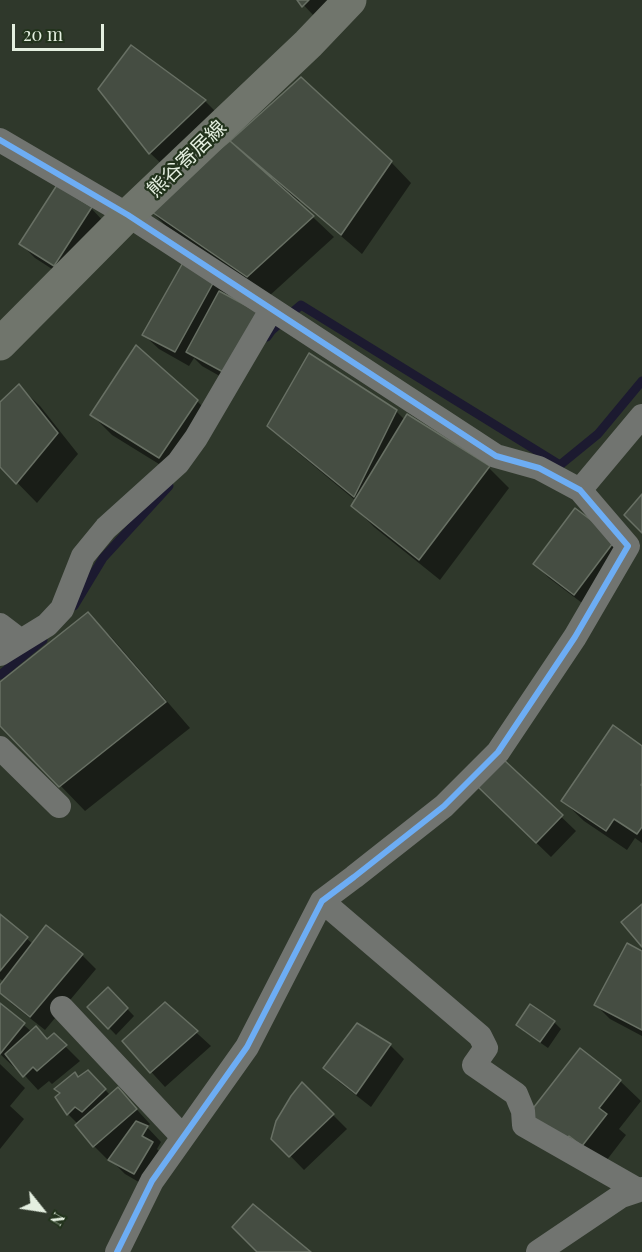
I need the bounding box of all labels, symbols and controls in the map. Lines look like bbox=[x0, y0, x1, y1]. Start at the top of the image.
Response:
scale bar bbox=[15, 12, 106, 50]
text: 20 m bbox=[23, 22, 63, 46]
street label: 熊谷寄居線 bbox=[143, 116, 231, 202]
north arrow bbox=[12, 1180, 72, 1240]
text: N bbox=[46, 1209, 70, 1230]

